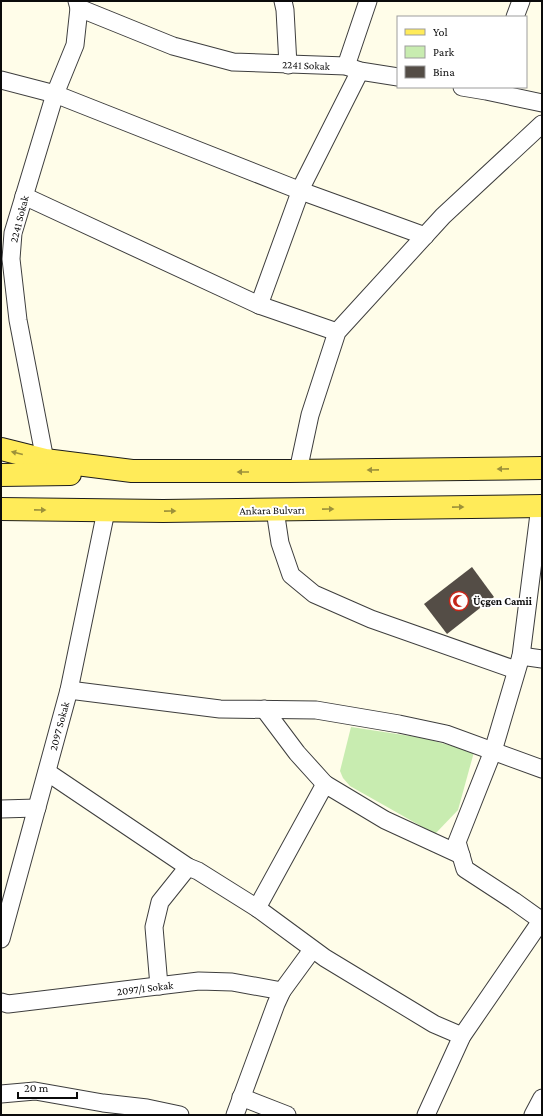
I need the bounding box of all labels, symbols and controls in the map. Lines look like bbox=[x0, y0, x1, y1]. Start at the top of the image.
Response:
legend bbox=[397, 16, 527, 88]
text: Yol bbox=[433, 25, 448, 39]
text: Park bbox=[433, 45, 455, 59]
street label: 2241 Sokak bbox=[282, 58, 331, 72]
text: Bina bbox=[433, 65, 455, 79]
street label: 2241 Sokak bbox=[7, 194, 31, 244]
one-way arrow bbox=[10, 449, 23, 455]
one-way arrow bbox=[496, 466, 509, 472]
one-way arrow bbox=[366, 467, 379, 473]
one-way arrow bbox=[236, 469, 249, 475]
street label: Ankara Bulvarı bbox=[239, 503, 305, 517]
one-way arrow bbox=[452, 504, 465, 510]
one-way arrow bbox=[322, 506, 335, 512]
one-way arrow bbox=[34, 507, 47, 513]
one-way arrow bbox=[164, 508, 177, 514]
mosque icon: Üçgen Camii bbox=[448, 590, 470, 612]
place label: Üçgen Camii bbox=[473, 595, 533, 607]
street label: 2097 Sokak bbox=[47, 700, 71, 752]
street label: 2097/1 Sokak bbox=[116, 978, 175, 997]
scale bar bbox=[18, 1074, 77, 1100]
text: 20 m bbox=[24, 1081, 49, 1095]

